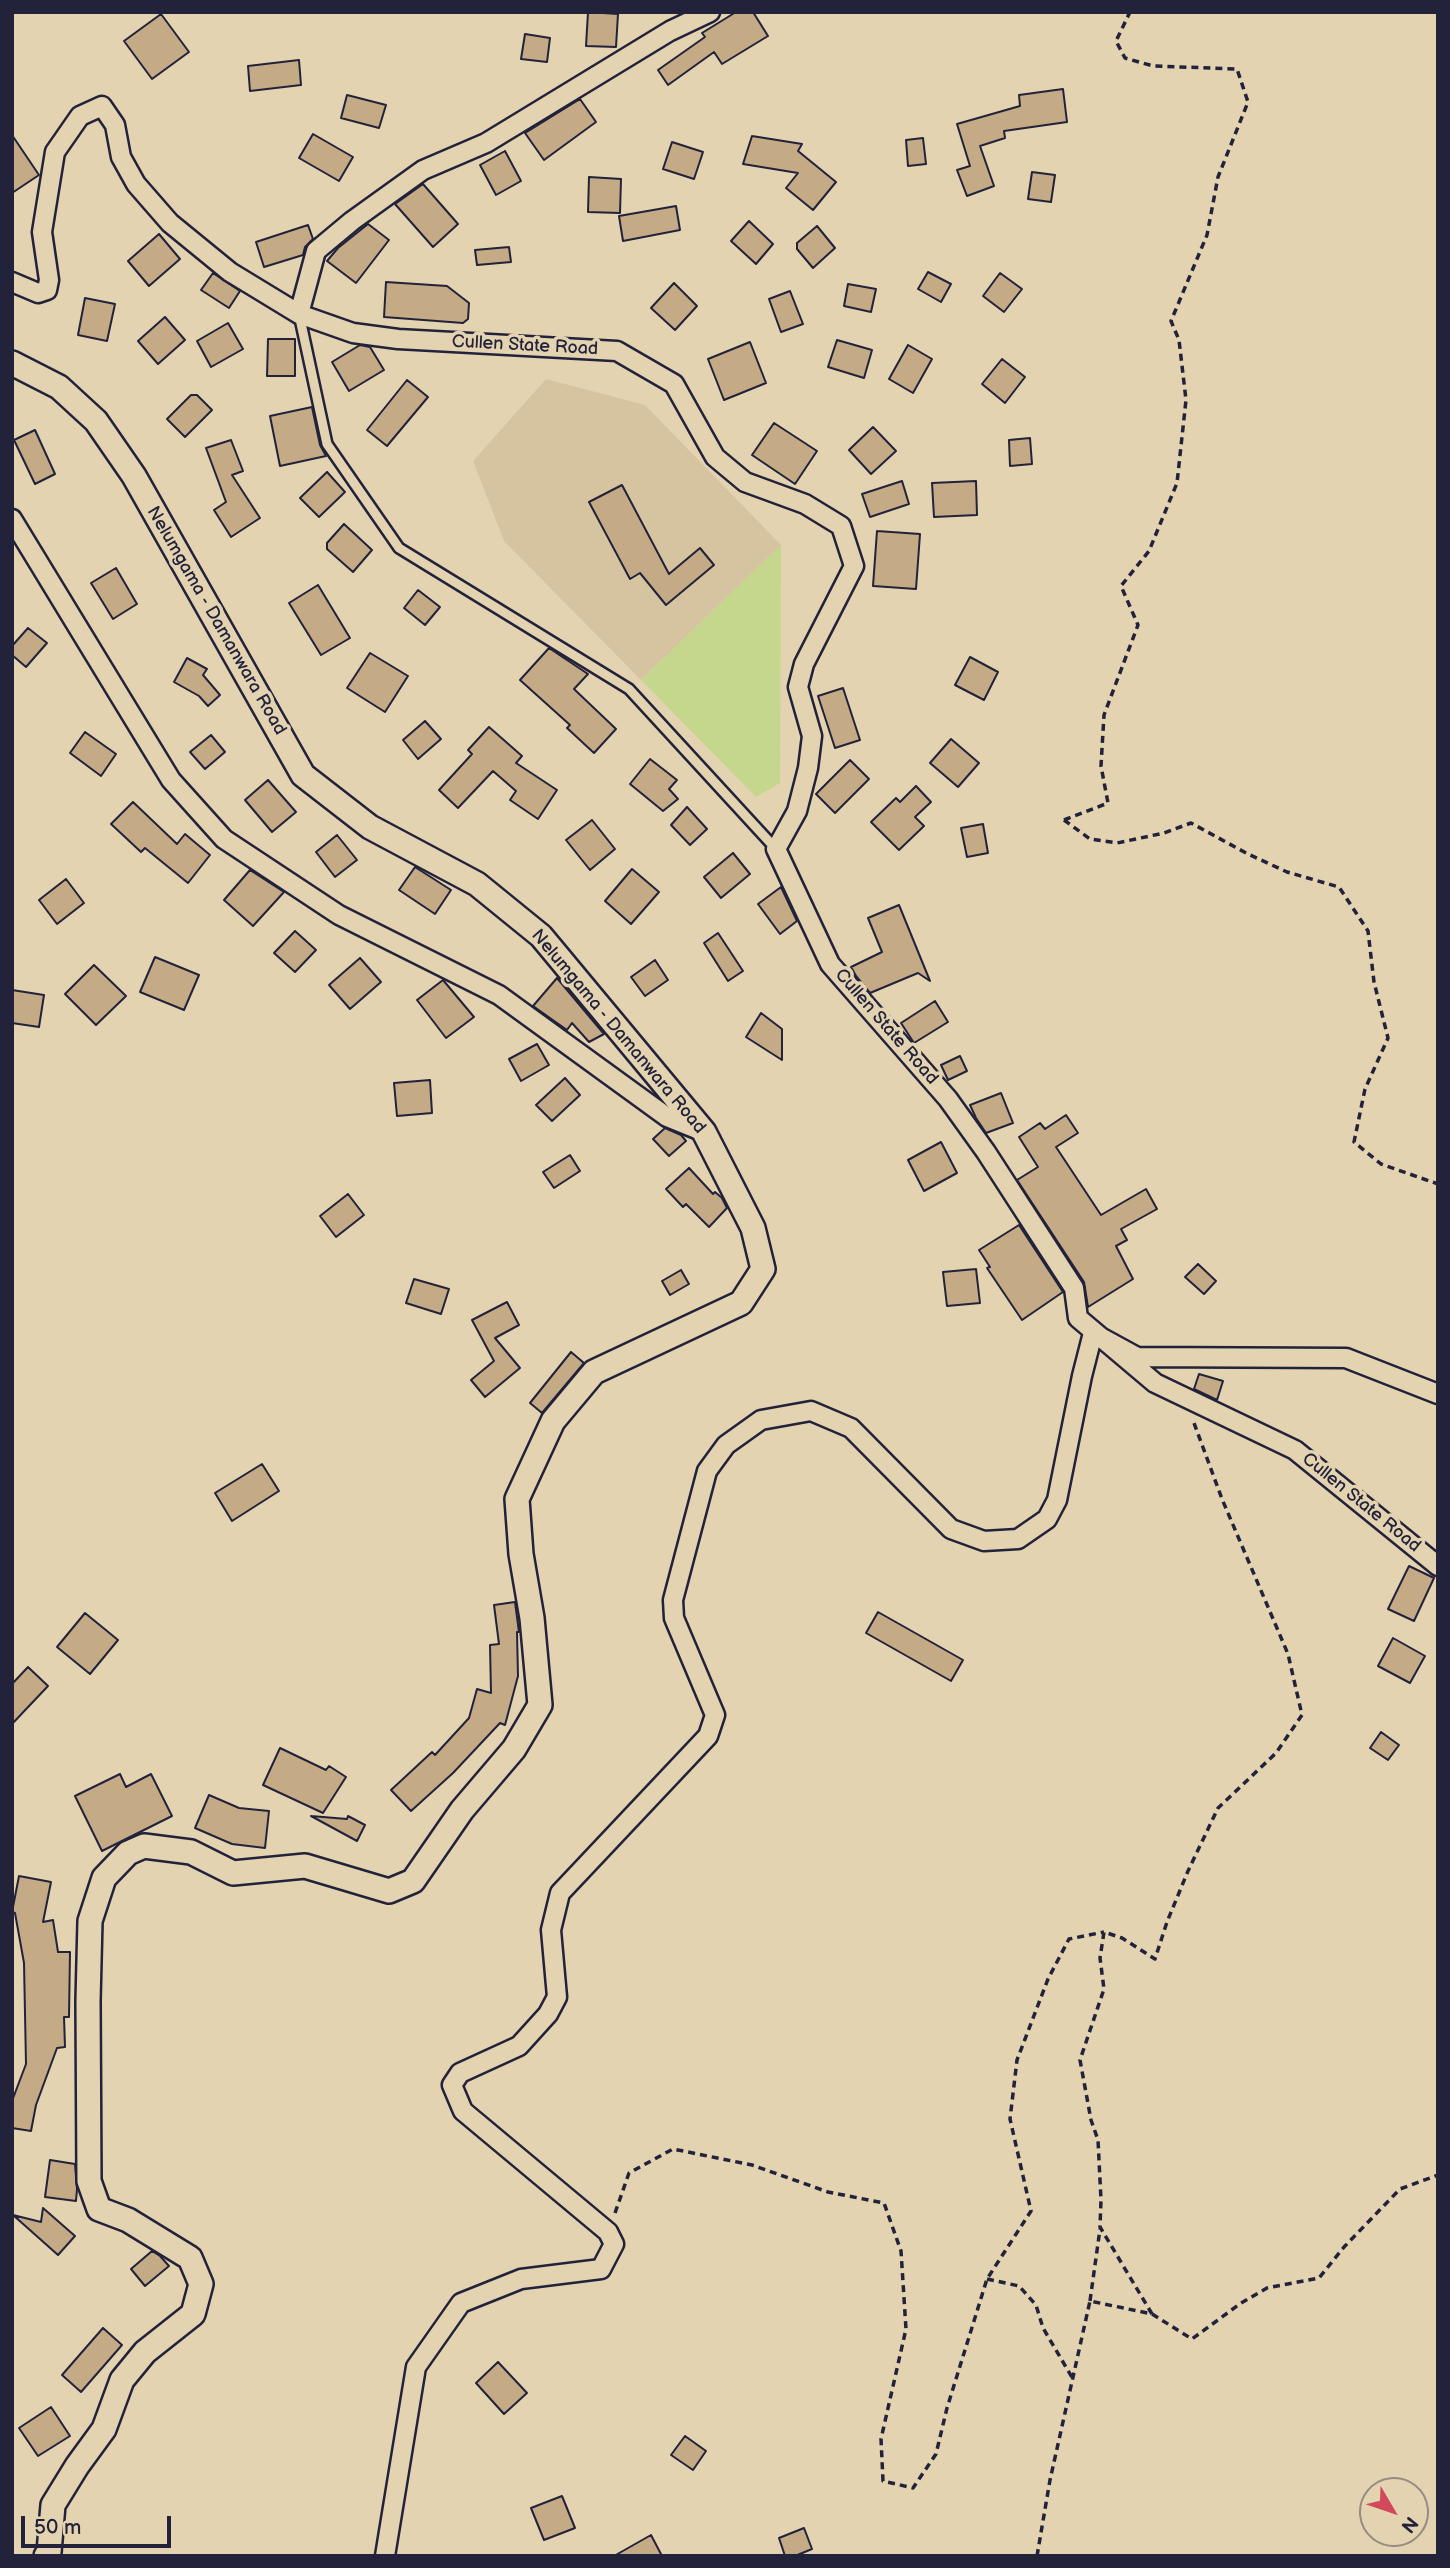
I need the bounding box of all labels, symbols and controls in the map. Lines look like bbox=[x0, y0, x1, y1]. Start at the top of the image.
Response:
street label: Cullen State Road bbox=[451, 331, 599, 361]
street label: Nelumgama - Damanwara Road bbox=[142, 503, 290, 739]
street label: Nelumgama - Damanwara Road bbox=[526, 925, 710, 1139]
street label: Cullen State Road bbox=[830, 965, 942, 1089]
street label: Cullen State Road bbox=[1297, 1449, 1425, 1557]
north arrow bbox=[1359, 2477, 1429, 2547]
scale bar bbox=[24, 2502, 175, 2546]
text: N bbox=[1396, 2511, 1423, 2537]
text: 50 m bbox=[34, 2515, 81, 2540]

